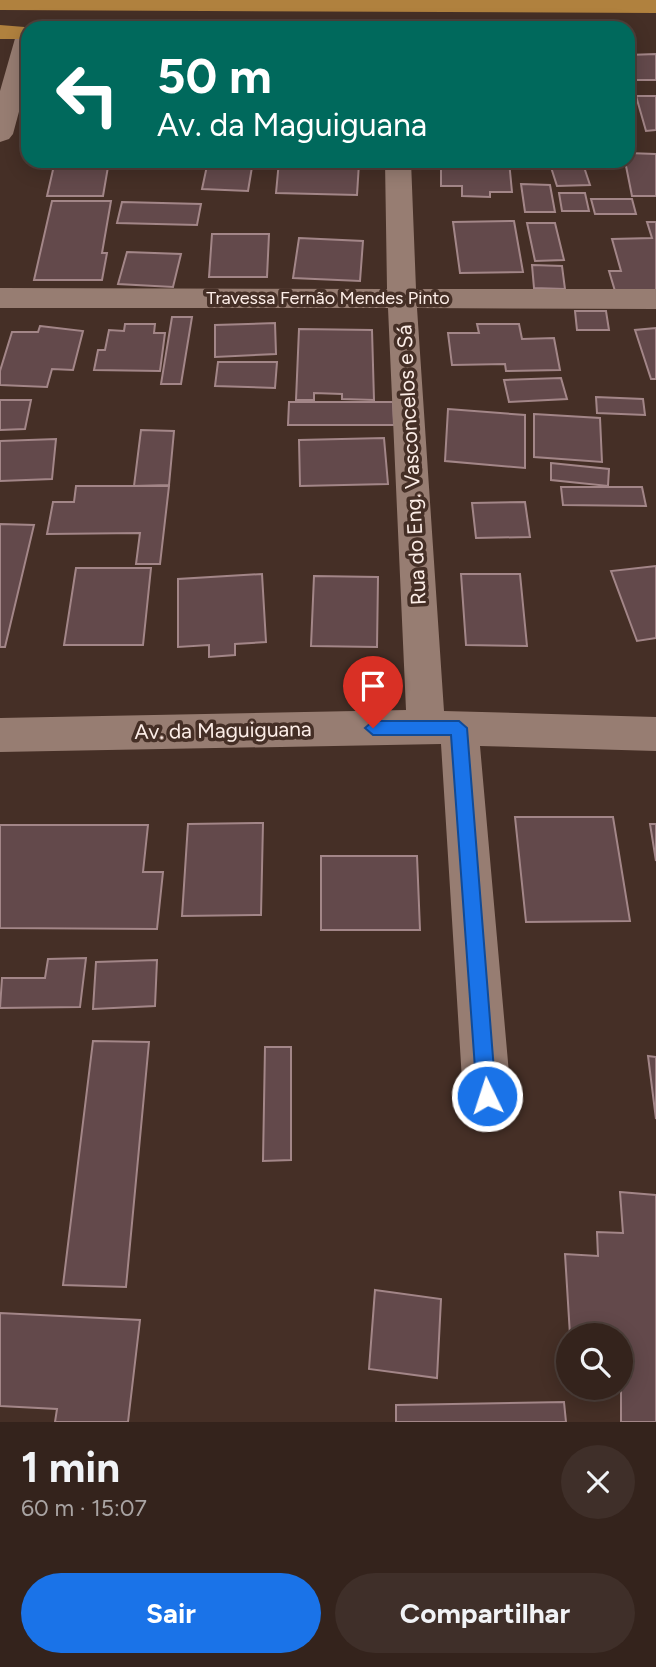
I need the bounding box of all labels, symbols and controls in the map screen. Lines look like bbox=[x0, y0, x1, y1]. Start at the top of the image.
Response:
text: 50 m bbox=[157, 46, 272, 105]
icon: left bbox=[42, 49, 133, 140]
text: Av. da Maguiguana bbox=[157, 106, 427, 144]
street label: Travessa Fernão Mendes Pinto bbox=[206, 287, 450, 309]
street label: Rua do Eng. Vasconcelos e Sá bbox=[391, 324, 431, 606]
pin bbox=[343, 656, 403, 728]
icon: arrive bbox=[354, 667, 392, 705]
street label: Av. da Maguiguana bbox=[134, 716, 312, 744]
position arrow bbox=[450, 1059, 524, 1133]
map controls bbox=[556, 1323, 633, 1400]
button: search bbox=[556, 1323, 633, 1400]
text: 1 min bbox=[21, 1442, 120, 1493]
button: close bbox=[561, 1445, 635, 1519]
text: 60 m · 15:07 bbox=[21, 1494, 147, 1522]
button: Sair bbox=[21, 1573, 321, 1653]
button: Compartilhar bbox=[335, 1573, 635, 1653]

